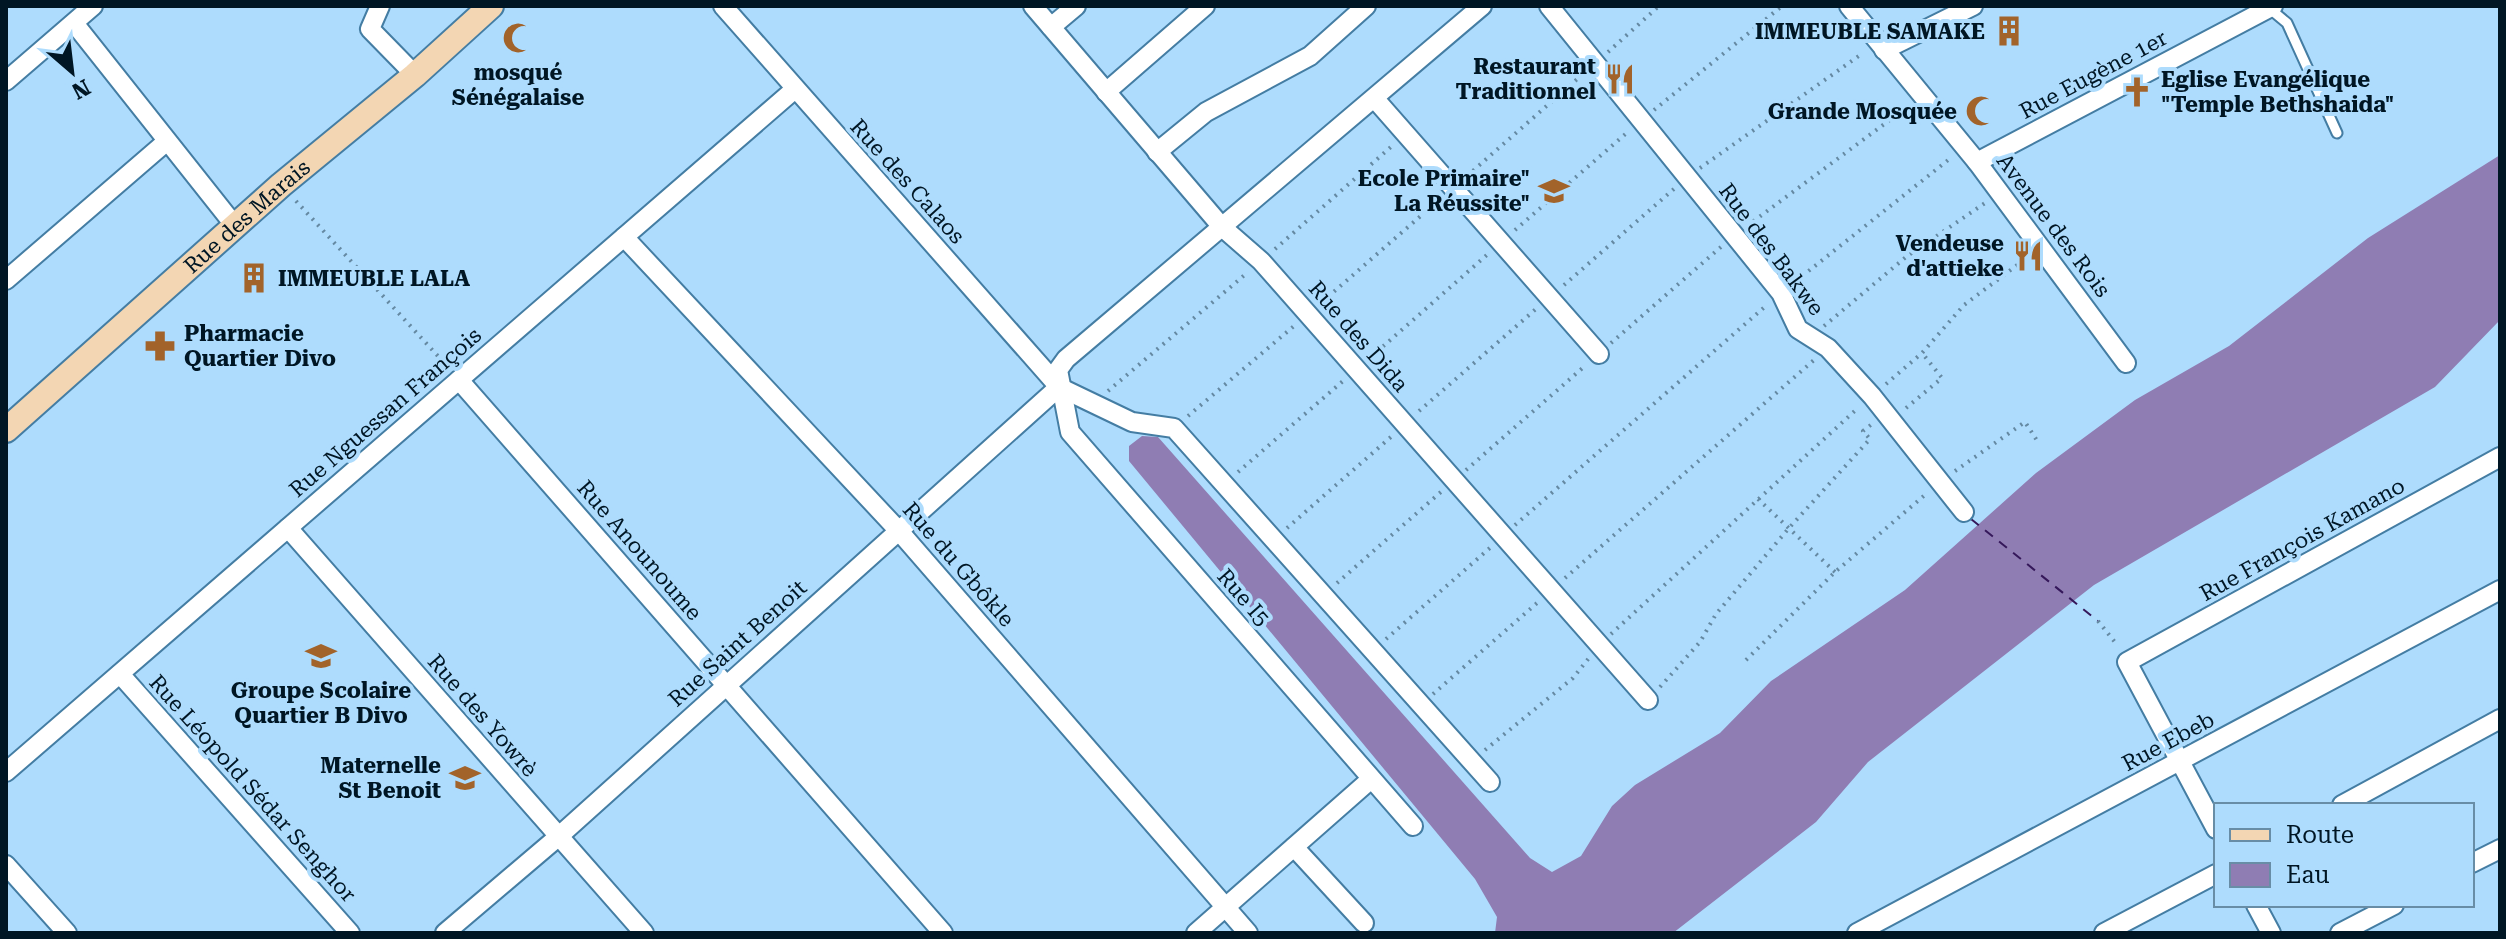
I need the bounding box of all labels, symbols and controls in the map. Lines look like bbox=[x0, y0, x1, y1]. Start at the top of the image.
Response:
building icon: IMMEUBLE SAMAKE bbox=[1992, 14, 2026, 48]
place label: IMMEUBLE SAMAKE bbox=[1755, 19, 1985, 44]
mosque icon: mosqué Sénégalaise bbox=[501, 21, 535, 55]
street label: Rue Eugène 1er bbox=[2015, 25, 2171, 124]
north arrow bbox=[32, 32, 112, 112]
place label: Restaurant Traditionnel bbox=[1455, 54, 1596, 104]
place label: mosqué Sénégalaise bbox=[452, 60, 584, 110]
restaurant icon: Restaurant Traditionnel bbox=[1603, 62, 1637, 96]
place label: Eglise Evangélique "Temple Bethshaida" bbox=[2161, 67, 2394, 117]
text: N bbox=[68, 74, 95, 104]
church icon: Eglise Evangélique "Temple Bethshaida" bbox=[2120, 75, 2154, 109]
mosque icon: Grande Mosquée bbox=[1964, 94, 1998, 128]
place label: Grande Mosquée bbox=[1768, 99, 1957, 124]
street label: Rue des Calaos bbox=[845, 114, 970, 249]
street label: Avenue des Rois bbox=[1992, 149, 2116, 302]
street label: Rue des Marais bbox=[179, 155, 315, 279]
place label: Ecole Primaire" La Réussite" bbox=[1358, 166, 1530, 216]
school or university icon: Ecole Primaire" La Réussite" bbox=[1537, 174, 1571, 208]
street label: Rue des Bakwe bbox=[1714, 178, 1829, 320]
place label: Vendeuse d'attieke bbox=[1895, 231, 2004, 281]
restaurant icon: Vendeuse d'attieke bbox=[2011, 239, 2045, 273]
building icon: IMMEUBLE LALA bbox=[237, 261, 271, 295]
place label: IMMEUBLE LALA bbox=[278, 266, 470, 291]
street label: Rue des Dida bbox=[1304, 276, 1414, 397]
place label: Pharmacie Quartier Divo bbox=[184, 321, 336, 371]
street label: Rue Nguessan François bbox=[284, 322, 486, 502]
pharmacy icon: Pharmacie Quartier Divo bbox=[143, 329, 177, 363]
street label: Rue François Kamano bbox=[2195, 473, 2409, 606]
street label: Rue Anounoume bbox=[572, 475, 707, 625]
street label: Rue du Gbôkle bbox=[898, 497, 1019, 632]
street label: Rue I5 bbox=[1212, 564, 1275, 631]
street label: Rue Saint Benoit bbox=[663, 575, 811, 712]
school or university icon: Groupe Scolaire Quartier B Divo bbox=[304, 639, 338, 673]
street label: Rue des Yowrè bbox=[423, 649, 543, 782]
street label: Rue Léopold Sédar Senghor bbox=[144, 670, 361, 907]
place label: Groupe Scolaire Quartier B Divo bbox=[231, 678, 411, 728]
street label: Rue Ebeb bbox=[2118, 707, 2218, 776]
place label: Maternelle St Benoit bbox=[320, 753, 441, 803]
school or university icon: Maternelle St Benoit bbox=[448, 761, 482, 795]
legend bbox=[2214, 803, 2474, 907]
text: Route bbox=[2286, 821, 2354, 849]
text: Eau bbox=[2286, 861, 2329, 889]

